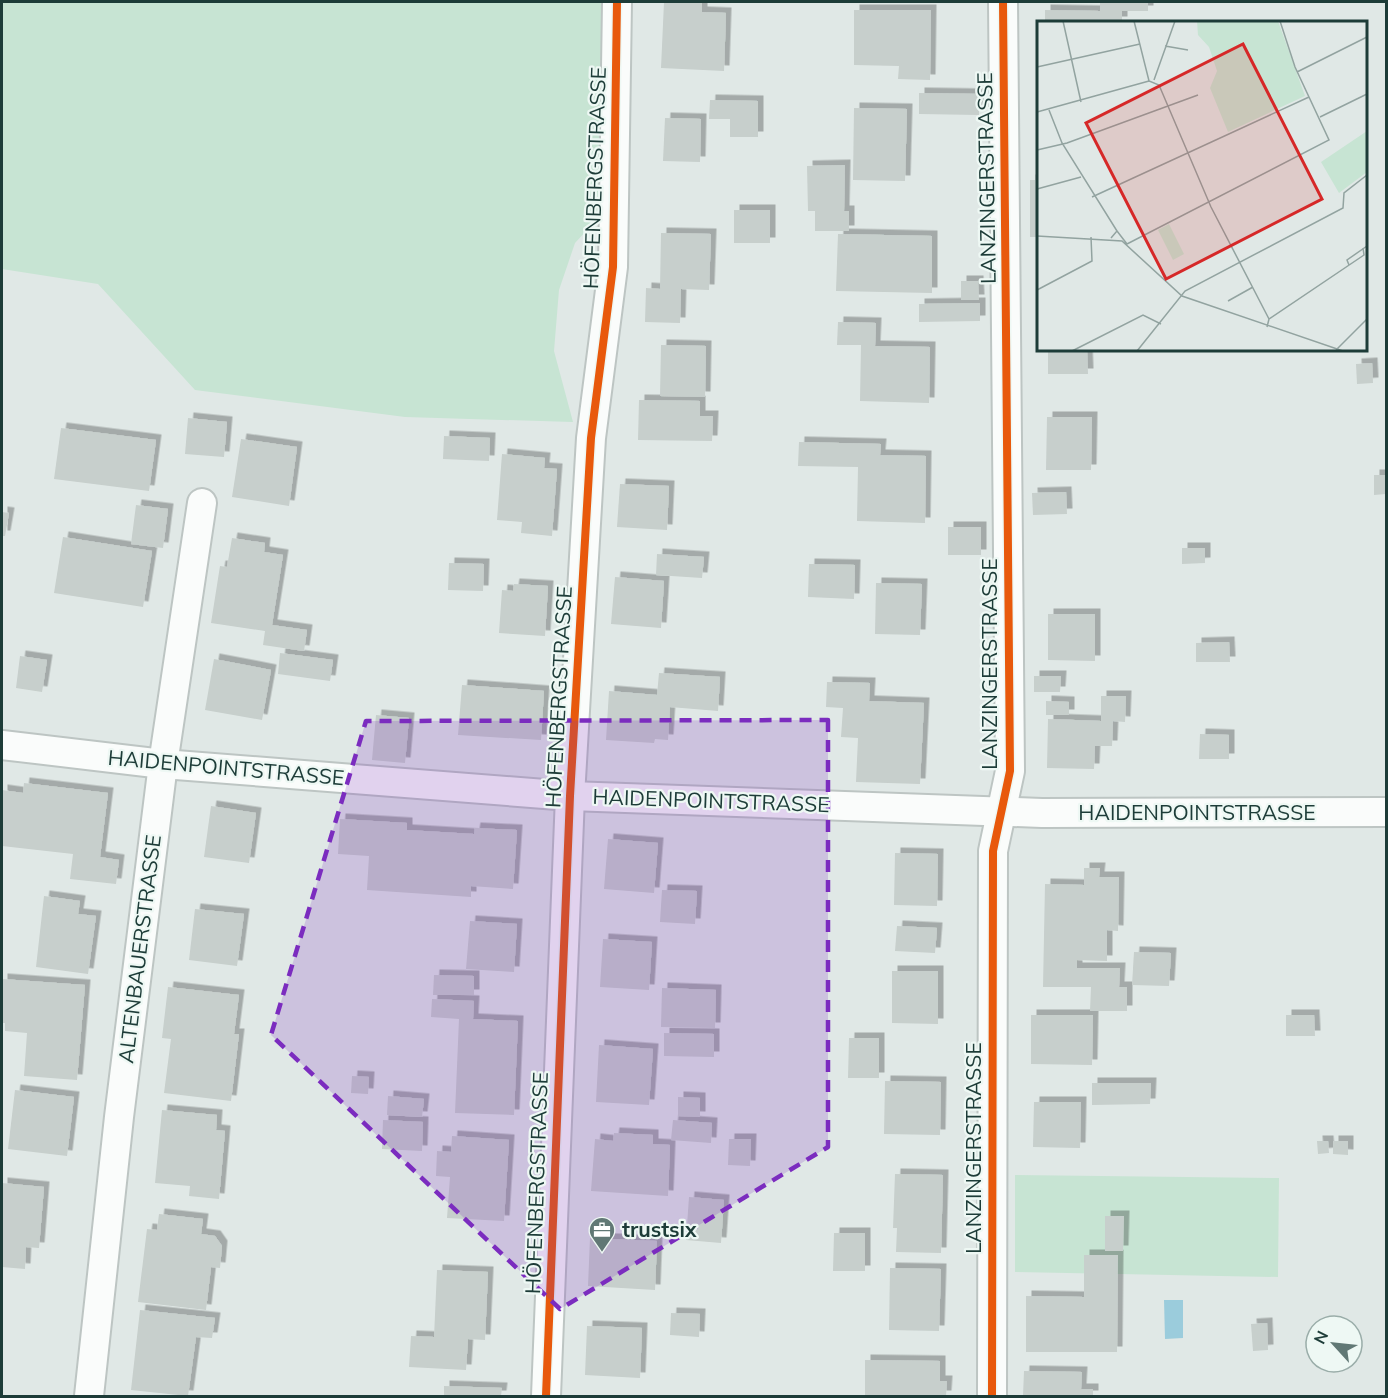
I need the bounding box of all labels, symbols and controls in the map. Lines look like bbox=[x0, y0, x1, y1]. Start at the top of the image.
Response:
inset map bbox=[1037, 21, 1367, 351]
street label: HÖFENBERGSTRASSE bbox=[577, 67, 611, 289]
street label: LANZINGERSTRASSE bbox=[971, 72, 1001, 284]
street label: LANZINGERSTRASSE bbox=[976, 558, 1002, 770]
street label: HÖFENBERGSTRASSE bbox=[539, 585, 577, 809]
street label: HAIDENPOINTSTRASSE bbox=[107, 744, 345, 790]
street label: HAIDENPOINTSTRASSE bbox=[592, 783, 830, 817]
street label: HAIDENPOINTSTRASSE bbox=[1078, 799, 1316, 825]
street label: ALTENBAUERSTRASSE bbox=[112, 833, 166, 1065]
street label: LANZINGERSTRASSE bbox=[960, 1042, 986, 1254]
street label: HÖFENBERGSTRASSE bbox=[519, 1072, 553, 1294]
office icon: trustsix bbox=[587, 1215, 617, 1253]
place label: trustsix bbox=[622, 1216, 697, 1242]
north arrow bbox=[1304, 1314, 1364, 1374]
text: N bbox=[1309, 1327, 1332, 1347]

